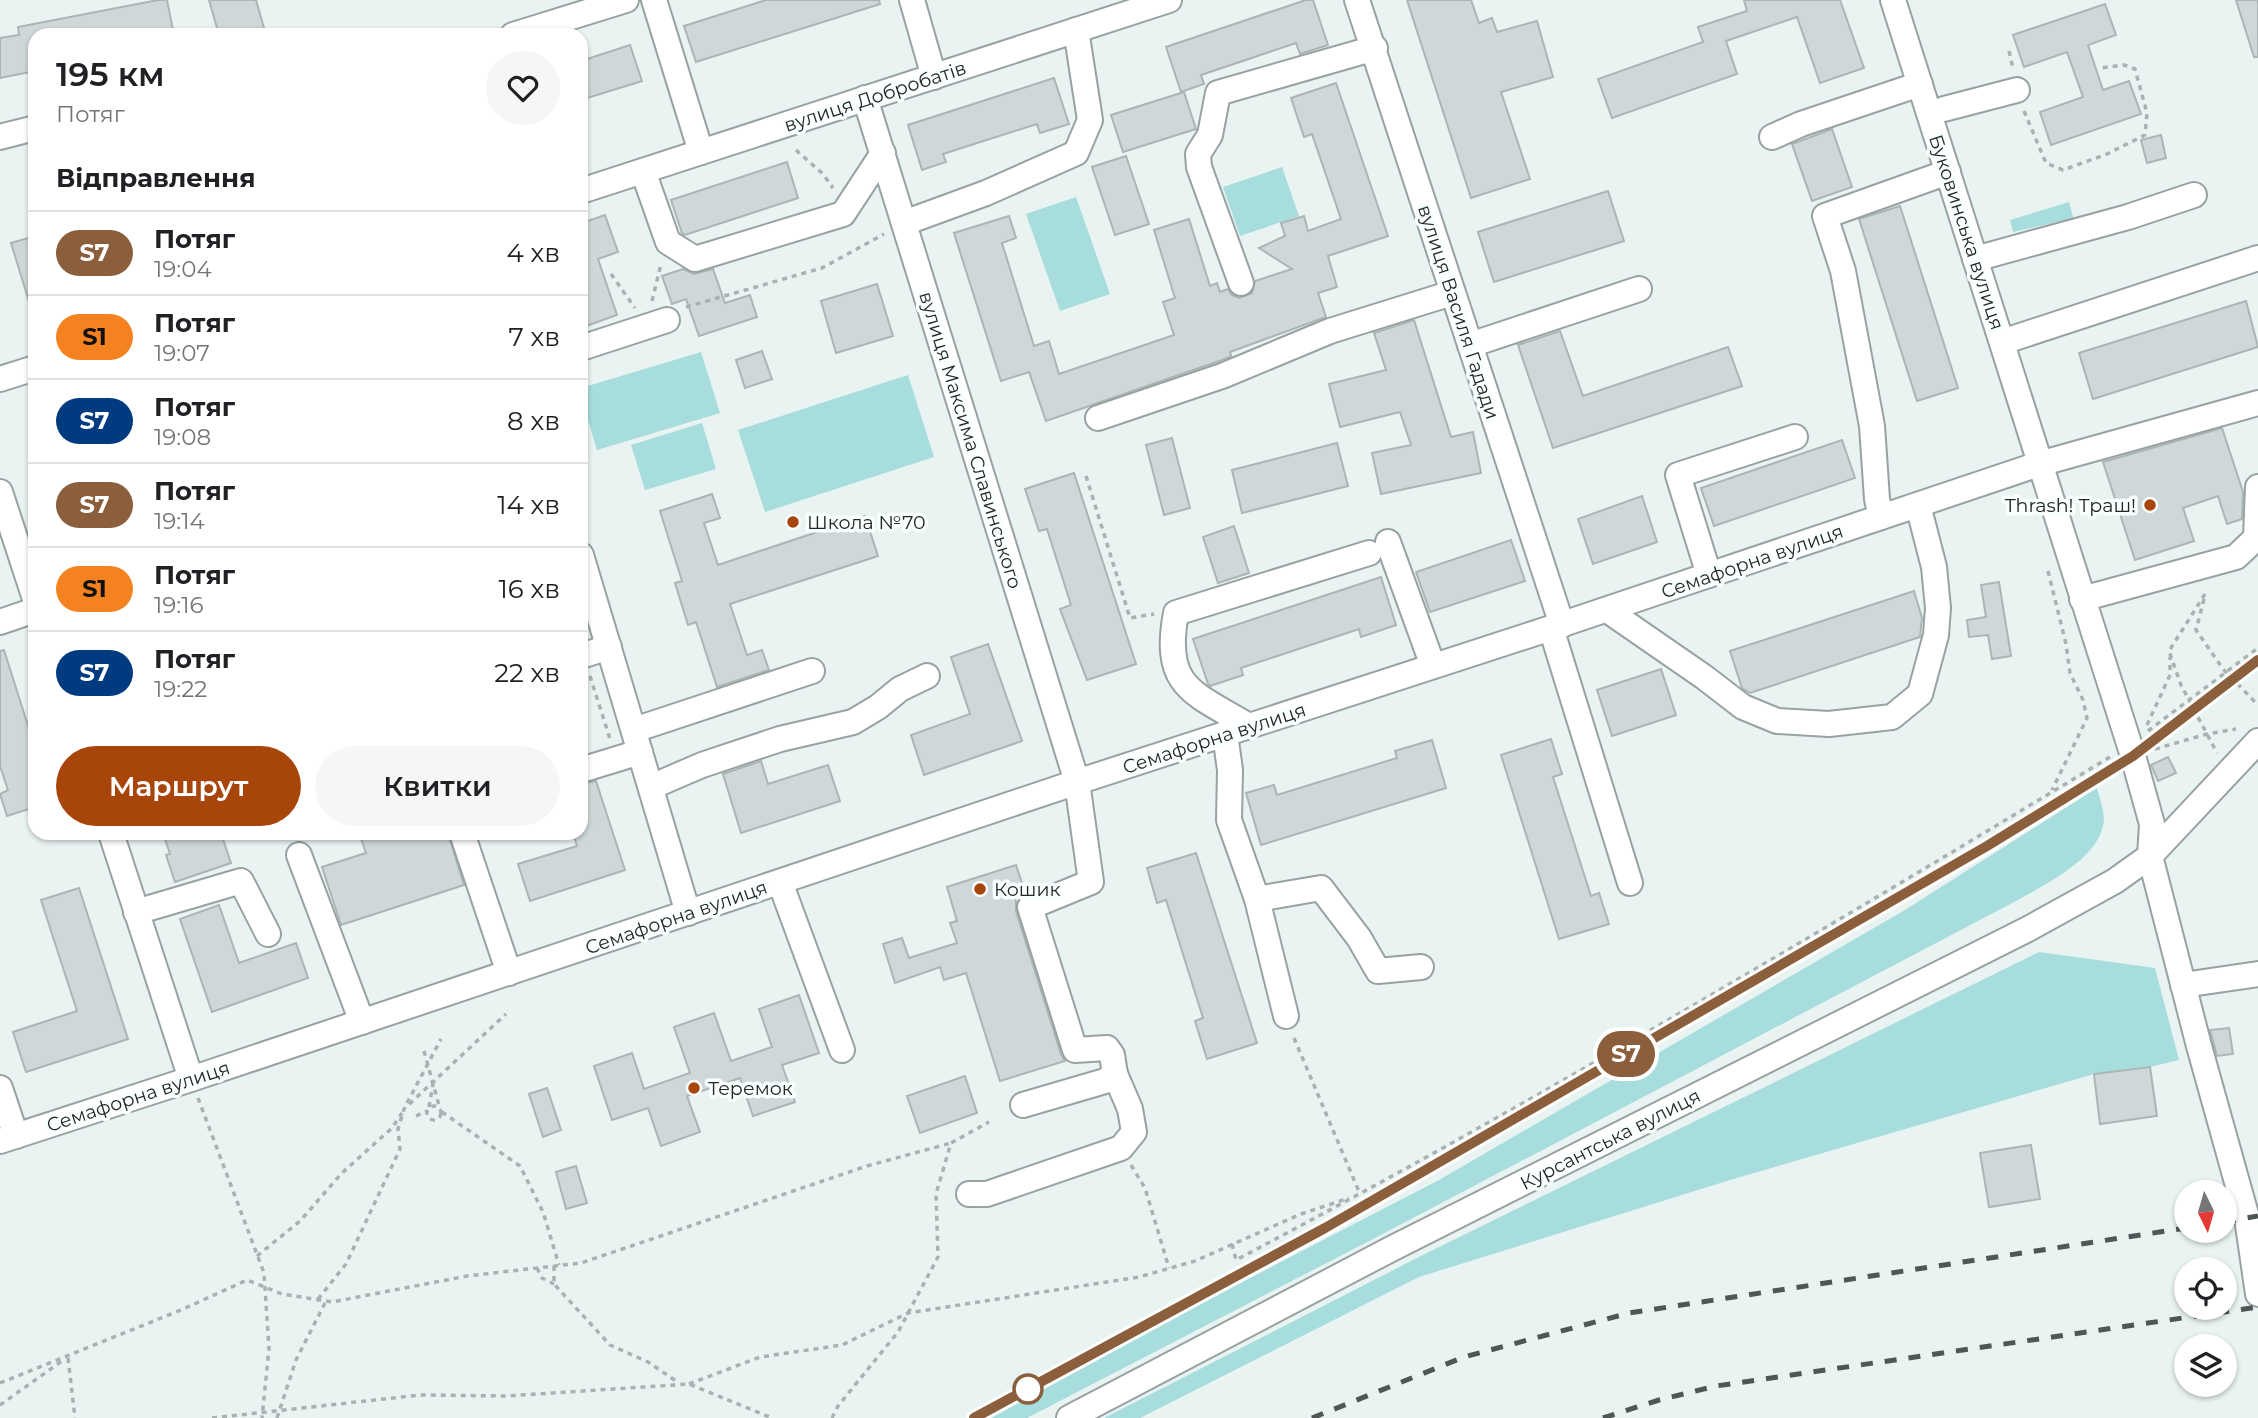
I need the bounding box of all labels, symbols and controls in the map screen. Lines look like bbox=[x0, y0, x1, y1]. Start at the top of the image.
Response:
button: heart bbox=[486, 51, 560, 125]
text: 195 км bbox=[56, 54, 165, 94]
street label: вулиця Добробатів bbox=[781, 56, 969, 137]
text: Потяг bbox=[56, 100, 125, 128]
street label: Буковинська вулиця bbox=[1924, 132, 2009, 333]
text: Відправлення bbox=[56, 162, 255, 194]
street label: вулиця Василя Гадади bbox=[1413, 202, 1504, 422]
text: Потяг bbox=[154, 223, 235, 255]
text: 4 хв bbox=[507, 237, 560, 269]
text: S7 bbox=[80, 238, 109, 267]
text: 19:04 bbox=[154, 255, 212, 283]
street label: вулиця Максима Славинського bbox=[914, 289, 1027, 592]
text: Потяг bbox=[154, 307, 235, 339]
text: 7 хв bbox=[508, 321, 560, 353]
text: S1 bbox=[82, 322, 107, 351]
text: 19:07 bbox=[154, 339, 210, 367]
text: Потяг bbox=[154, 391, 235, 423]
text: 8 хв bbox=[507, 405, 560, 437]
text: S7 bbox=[80, 406, 109, 435]
text: 19:08 bbox=[154, 423, 211, 451]
text: Потяг bbox=[154, 475, 235, 507]
text: 14 хв bbox=[497, 489, 560, 521]
text: S7 bbox=[80, 490, 109, 519]
place label: Thrash! Траш! bbox=[2005, 494, 2136, 517]
marker: Thrash! Траш! bbox=[2142, 497, 2158, 513]
text: 19:14 bbox=[154, 507, 205, 535]
place label: Школа №70 bbox=[807, 511, 926, 534]
marker: Школа №70 bbox=[785, 514, 801, 530]
street label: Семафорна вулиця bbox=[1658, 519, 1846, 603]
text: Потяг bbox=[154, 559, 235, 591]
text: 16 хв bbox=[498, 573, 560, 605]
text: S1 bbox=[82, 574, 107, 603]
text: 19:16 bbox=[154, 591, 204, 619]
text: Потяг bbox=[154, 643, 235, 675]
text: 22 хв bbox=[494, 657, 560, 689]
text: S7 bbox=[80, 658, 109, 687]
text: 19:22 bbox=[154, 675, 207, 703]
street label: Семафорна вулиця bbox=[1120, 698, 1309, 779]
button: Маршрут bbox=[56, 746, 301, 826]
button: Квитки bbox=[315, 746, 560, 826]
street label: Семафорна вулиця bbox=[582, 875, 770, 959]
place label: Кошик bbox=[994, 878, 1061, 901]
marker: Кошик bbox=[972, 881, 988, 897]
line badge: S7 bbox=[1594, 1031, 1658, 1077]
text: S7 bbox=[1611, 1039, 1641, 1068]
street label: Семафорна вулиця bbox=[44, 1056, 233, 1137]
place label: Теремок bbox=[708, 1077, 793, 1100]
marker: Теремок bbox=[686, 1080, 702, 1096]
street label: Курсантська вулиця bbox=[1516, 1084, 1704, 1195]
north arrow bbox=[2174, 1180, 2236, 1242]
map controls bbox=[2174, 1180, 2237, 1397]
button: locate bbox=[2174, 1257, 2237, 1320]
button: layers bbox=[2174, 1334, 2237, 1397]
unlabelled marker bbox=[1013, 1374, 1043, 1404]

